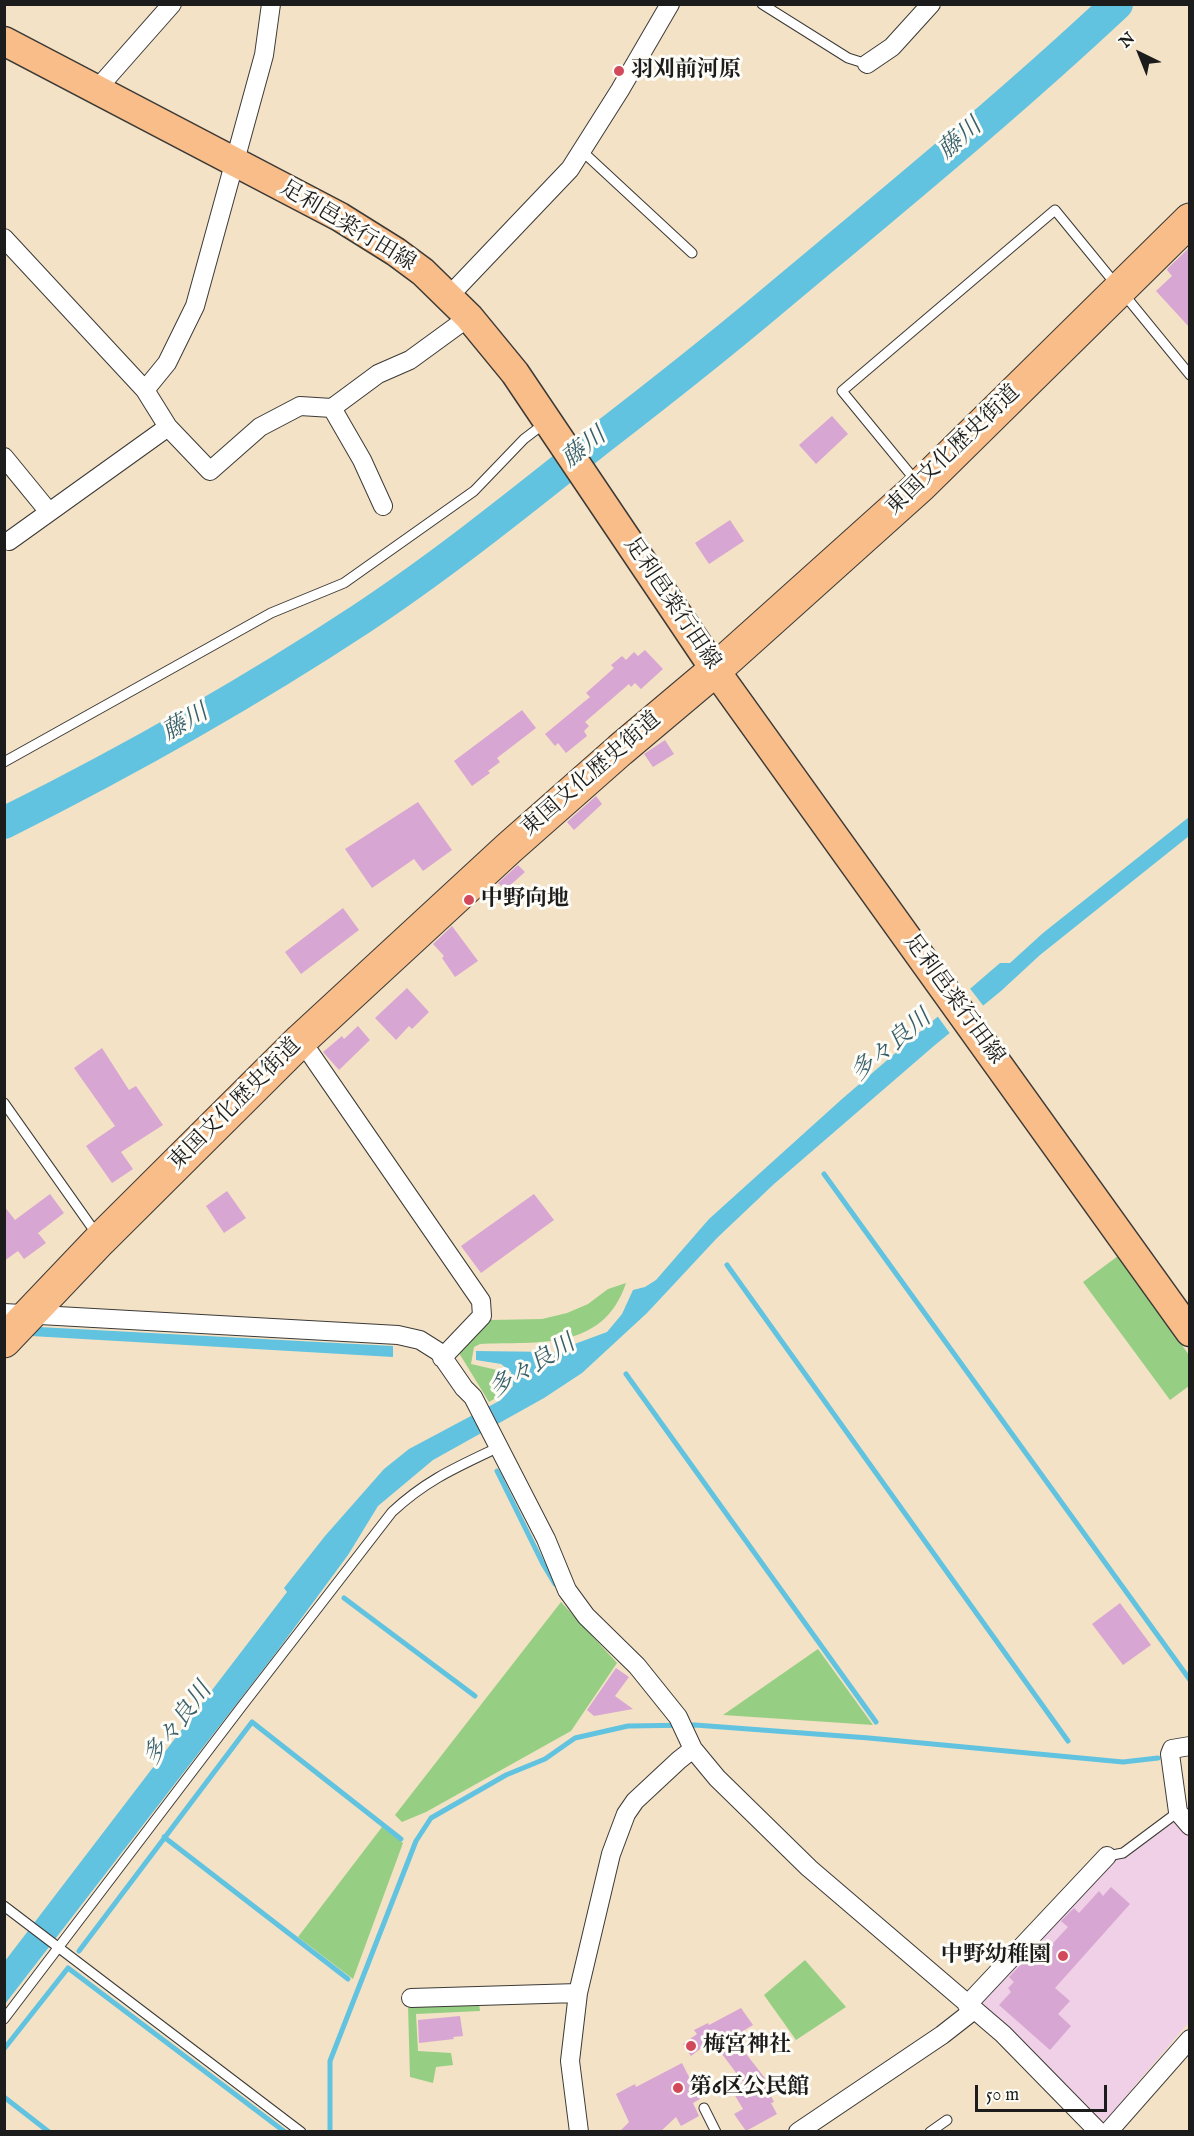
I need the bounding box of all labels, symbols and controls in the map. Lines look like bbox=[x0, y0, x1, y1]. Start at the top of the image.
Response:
north arrow bbox=[1110, 24, 1170, 84]
text: N bbox=[1116, 29, 1140, 53]
place label: 羽刈前河原 bbox=[631, 58, 741, 84]
marker: 羽刈前河原 bbox=[612, 64, 626, 78]
water label: 藤川 bbox=[933, 113, 989, 167]
street label: 足利邑楽行田線 bbox=[274, 176, 420, 278]
street label: 東国文化歴史街道 bbox=[882, 380, 1026, 522]
water label: 藤川 bbox=[557, 423, 613, 475]
street label: 足利邑楽行田線 bbox=[617, 533, 725, 675]
water label: 藤川 bbox=[158, 700, 214, 748]
street label: 東国文化歴史街道 bbox=[517, 707, 667, 843]
place label: 中野向地 bbox=[481, 887, 569, 913]
marker: 中野向地 bbox=[462, 893, 476, 907]
street label: 足利邑楽行田線 bbox=[897, 930, 1009, 1070]
water label: 多々良川 bbox=[846, 1005, 938, 1089]
street label: 東国文化歴史街道 bbox=[164, 1033, 308, 1177]
water label: 多々良川 bbox=[485, 1330, 581, 1406]
water label: 多々良川 bbox=[139, 1678, 219, 1772]
place label: 中野幼稚園 bbox=[941, 1943, 1051, 1969]
marker: 中野幼稚園 bbox=[1056, 1949, 1070, 1963]
place label: 梅宮神社 bbox=[703, 2033, 791, 2059]
marker: 梅宮神社 bbox=[684, 2039, 698, 2053]
scale bar bbox=[978, 2073, 1110, 2111]
place label: 第6区公民館 bbox=[690, 2075, 809, 2101]
marker: 第6区公民館 bbox=[671, 2081, 685, 2095]
text: 50 m bbox=[986, 2084, 1019, 2107]

